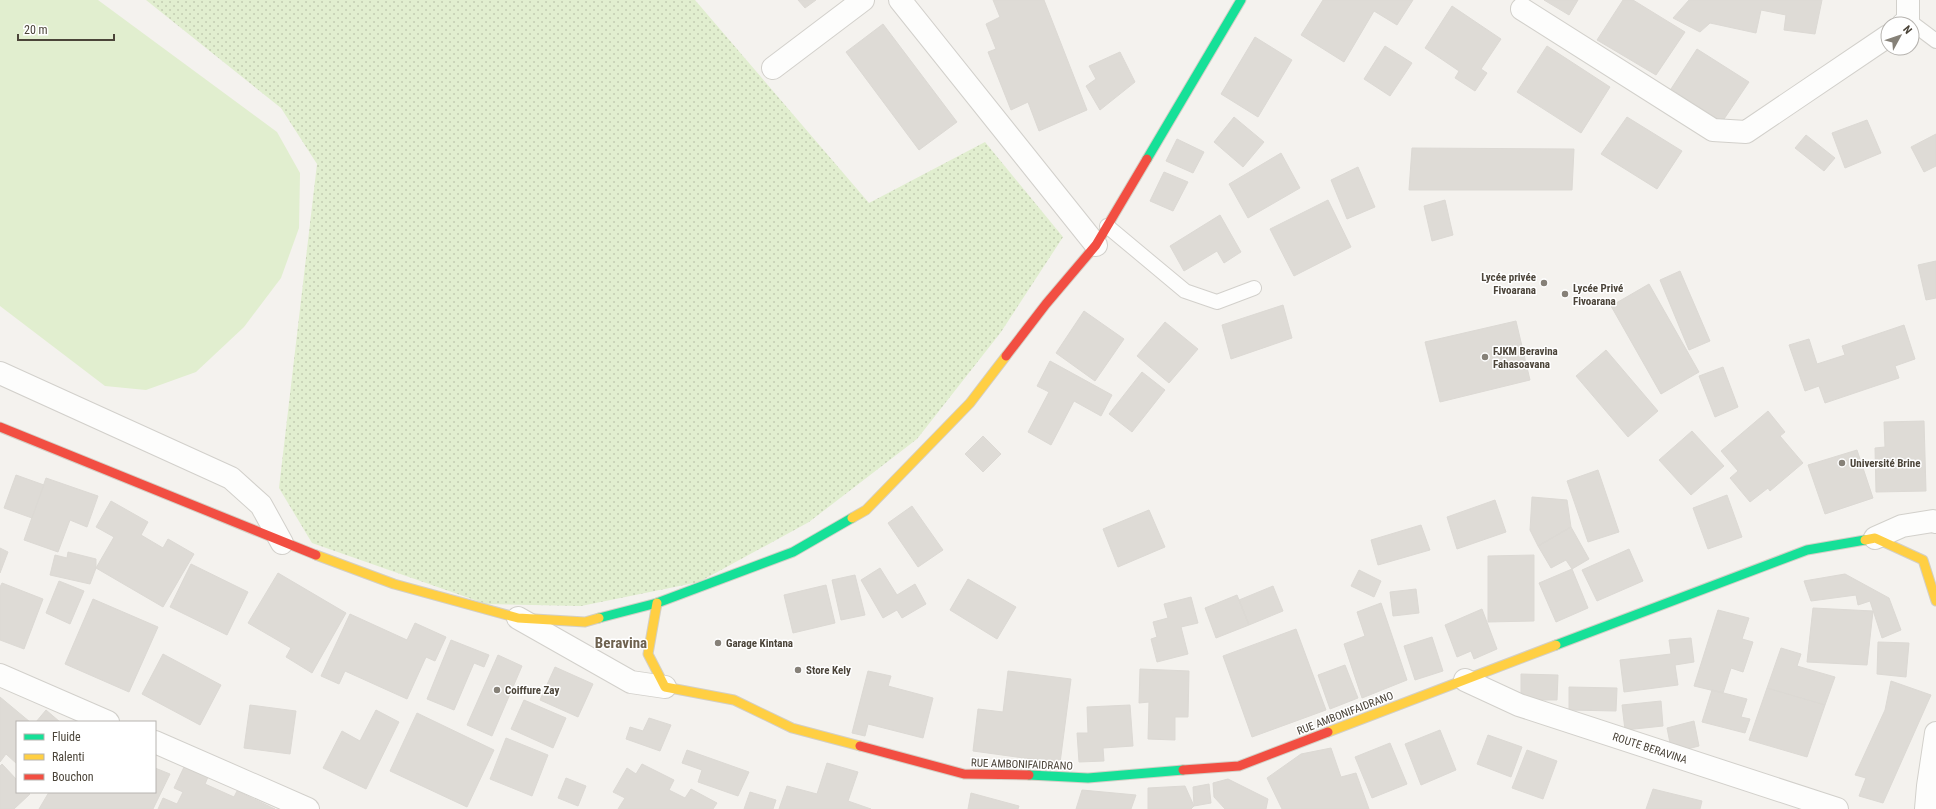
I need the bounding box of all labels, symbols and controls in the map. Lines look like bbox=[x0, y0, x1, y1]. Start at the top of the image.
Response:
scale bar bbox=[18, 16, 114, 42]
north arrow bbox=[1880, 16, 1920, 56]
text: 20 m bbox=[24, 23, 48, 37]
text: N bbox=[1900, 23, 1915, 37]
place label: Lycée privée Fivoarana bbox=[1481, 271, 1536, 297]
marker: Lycée privée Fivoarana bbox=[1539, 278, 1549, 288]
place label: Lycée Privé Fivoarana bbox=[1573, 282, 1623, 308]
marker: Lycée Privé Fivoarana bbox=[1560, 289, 1570, 299]
place label: FJKM Beravina Fahasoavana bbox=[1493, 345, 1558, 371]
marker: FJKM Beravina Fahasoavana bbox=[1480, 352, 1490, 362]
place label: Université Brine bbox=[1850, 457, 1920, 470]
marker: Université Brine bbox=[1837, 458, 1847, 468]
district label: Beravina bbox=[595, 634, 647, 652]
place label: Garage Kintana bbox=[726, 637, 793, 650]
marker: Garage Kintana bbox=[713, 638, 723, 648]
place label: Store Kely bbox=[806, 664, 851, 677]
marker: Store Kely bbox=[793, 665, 803, 675]
place label: Coiffure Zay bbox=[505, 684, 559, 697]
marker: Coiffure Zay bbox=[492, 685, 502, 695]
street label: RUE AMBONIFAIDRANO bbox=[1295, 689, 1395, 738]
legend bbox=[16, 721, 156, 793]
text: Fluide bbox=[52, 730, 81, 744]
street label: ROUTE BERAVINA bbox=[1611, 730, 1689, 767]
text: Ralenti bbox=[52, 750, 85, 764]
street label: RUE AMBONIFAIDRANO bbox=[971, 756, 1073, 773]
text: Bouchon bbox=[52, 770, 94, 784]

